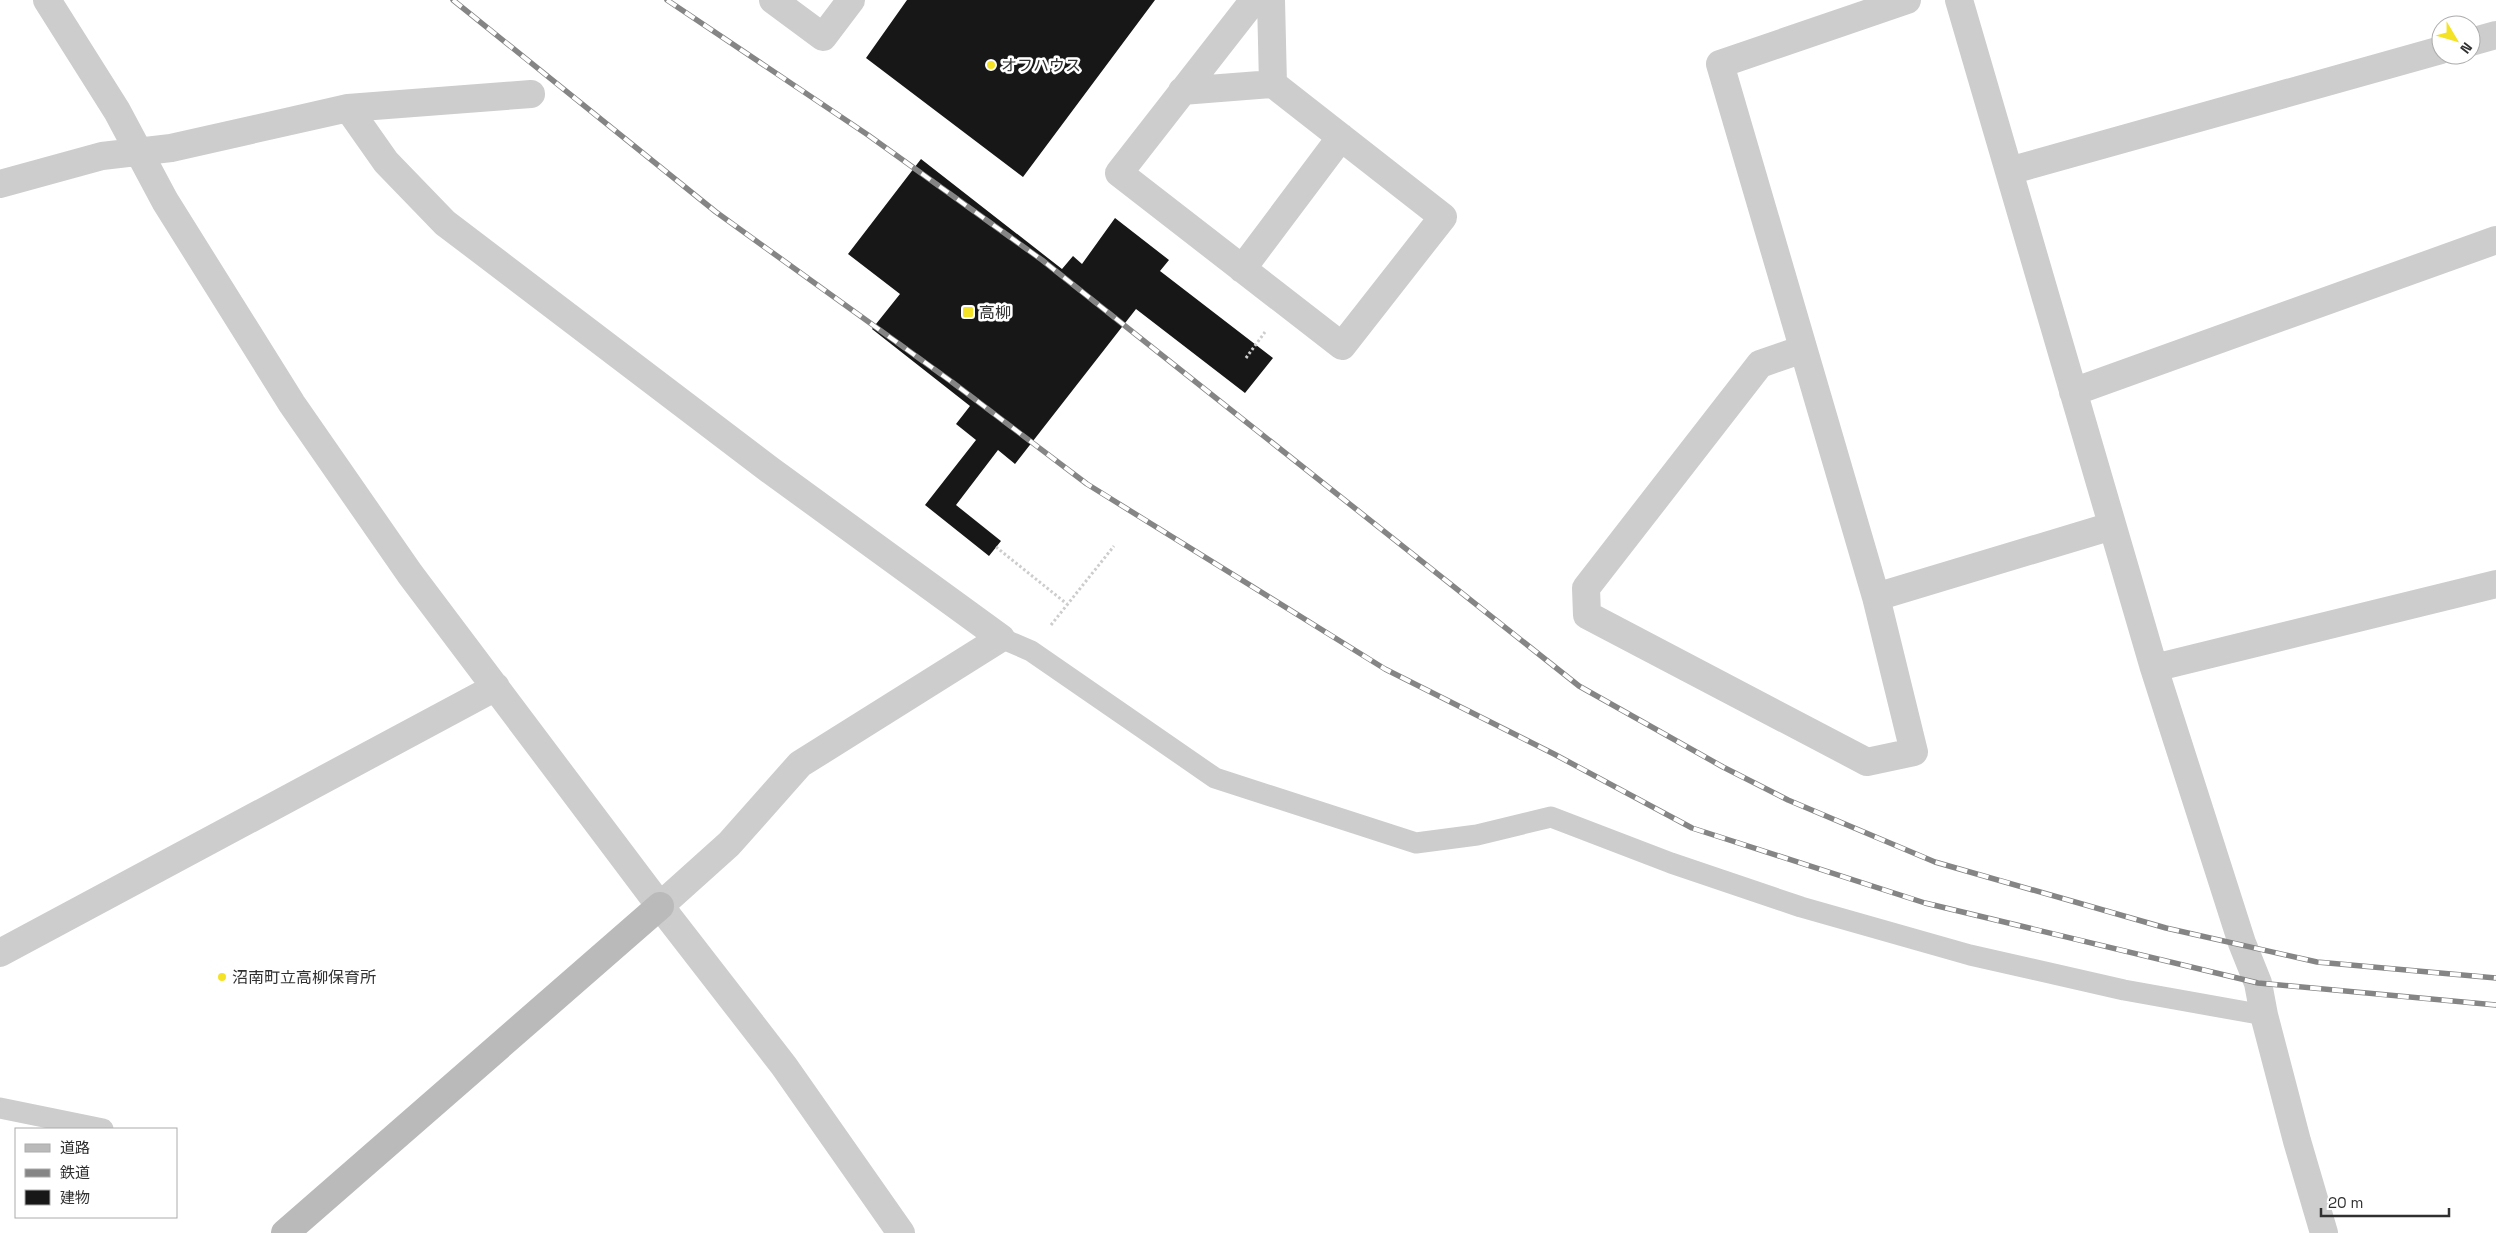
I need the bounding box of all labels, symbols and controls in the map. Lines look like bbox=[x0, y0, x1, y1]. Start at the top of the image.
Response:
north arrow bbox=[2431, 15, 2481, 65]
text: N bbox=[2456, 39, 2476, 57]
place label: オフハウス bbox=[1001, 55, 1081, 76]
marker: オフハウス bbox=[985, 59, 997, 71]
place label: 高柳 bbox=[979, 302, 1011, 323]
marker: 高柳 bbox=[961, 305, 975, 319]
place label: 沼南町立高柳保育所 bbox=[232, 967, 376, 988]
marker: 沼南町立高柳保育所 bbox=[216, 971, 228, 983]
legend bbox=[15, 1128, 178, 1218]
text: 道路 bbox=[60, 1138, 90, 1157]
text: 鉄道 bbox=[60, 1163, 90, 1182]
scale bar bbox=[2321, 1186, 2448, 1218]
text: 建物 bbox=[60, 1188, 90, 1207]
text: 20 m bbox=[2328, 1193, 2363, 1212]

